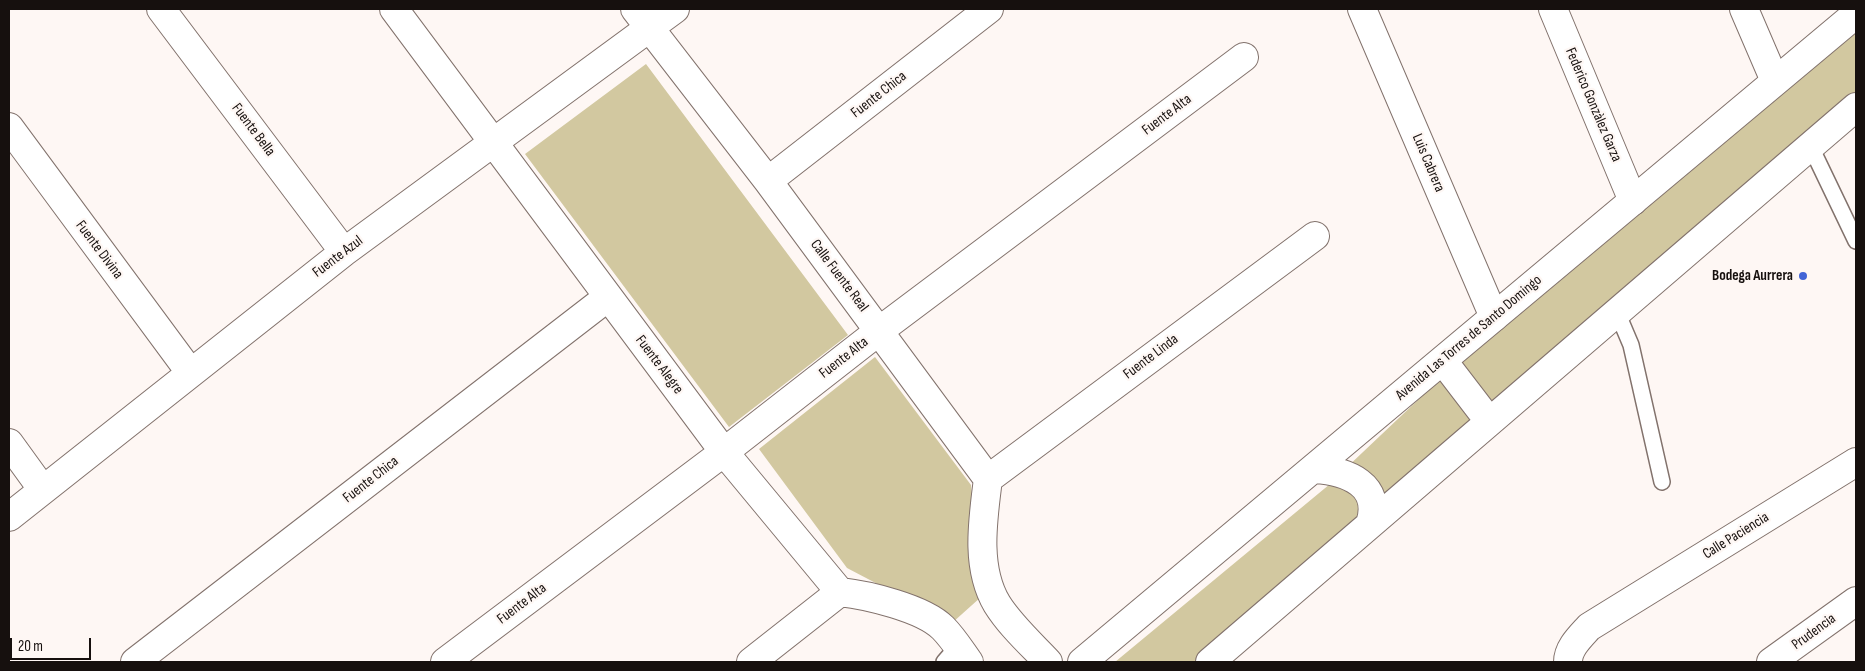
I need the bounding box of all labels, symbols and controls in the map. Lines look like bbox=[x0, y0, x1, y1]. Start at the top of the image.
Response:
street label: Federico Gonzàlez Garza bbox=[1561, 45, 1625, 165]
street label: Fuente Chica bbox=[848, 68, 910, 122]
street label: Fuente Alta bbox=[1139, 91, 1195, 139]
street label: Fuente Bella bbox=[227, 100, 279, 160]
street label: Luis Cabrera bbox=[1408, 131, 1448, 195]
street label: Fuente Divina bbox=[71, 217, 127, 283]
street label: Fuente Azul bbox=[309, 232, 367, 282]
street label: Calle Fuente Real bbox=[806, 236, 872, 316]
place label: Bodega Aurrera bbox=[1712, 267, 1793, 285]
marker: Bodega Aurrera bbox=[1797, 270, 1809, 282]
street label: Avenida Las Torres de Santo Domingo bbox=[1392, 272, 1546, 404]
street label: Fuente Linda bbox=[1120, 331, 1182, 383]
street label: Fuente Alegre bbox=[631, 332, 687, 398]
street label: Fuente Alta bbox=[816, 333, 872, 383]
street label: Fuente Chica bbox=[340, 453, 402, 507]
street label: Calle Paciencia bbox=[1700, 509, 1772, 563]
street label: Fuente Alta bbox=[494, 580, 550, 628]
street label: Prudencia bbox=[1788, 610, 1840, 654]
scale bar bbox=[12, 628, 94, 660]
text: 20 m bbox=[18, 637, 43, 656]

